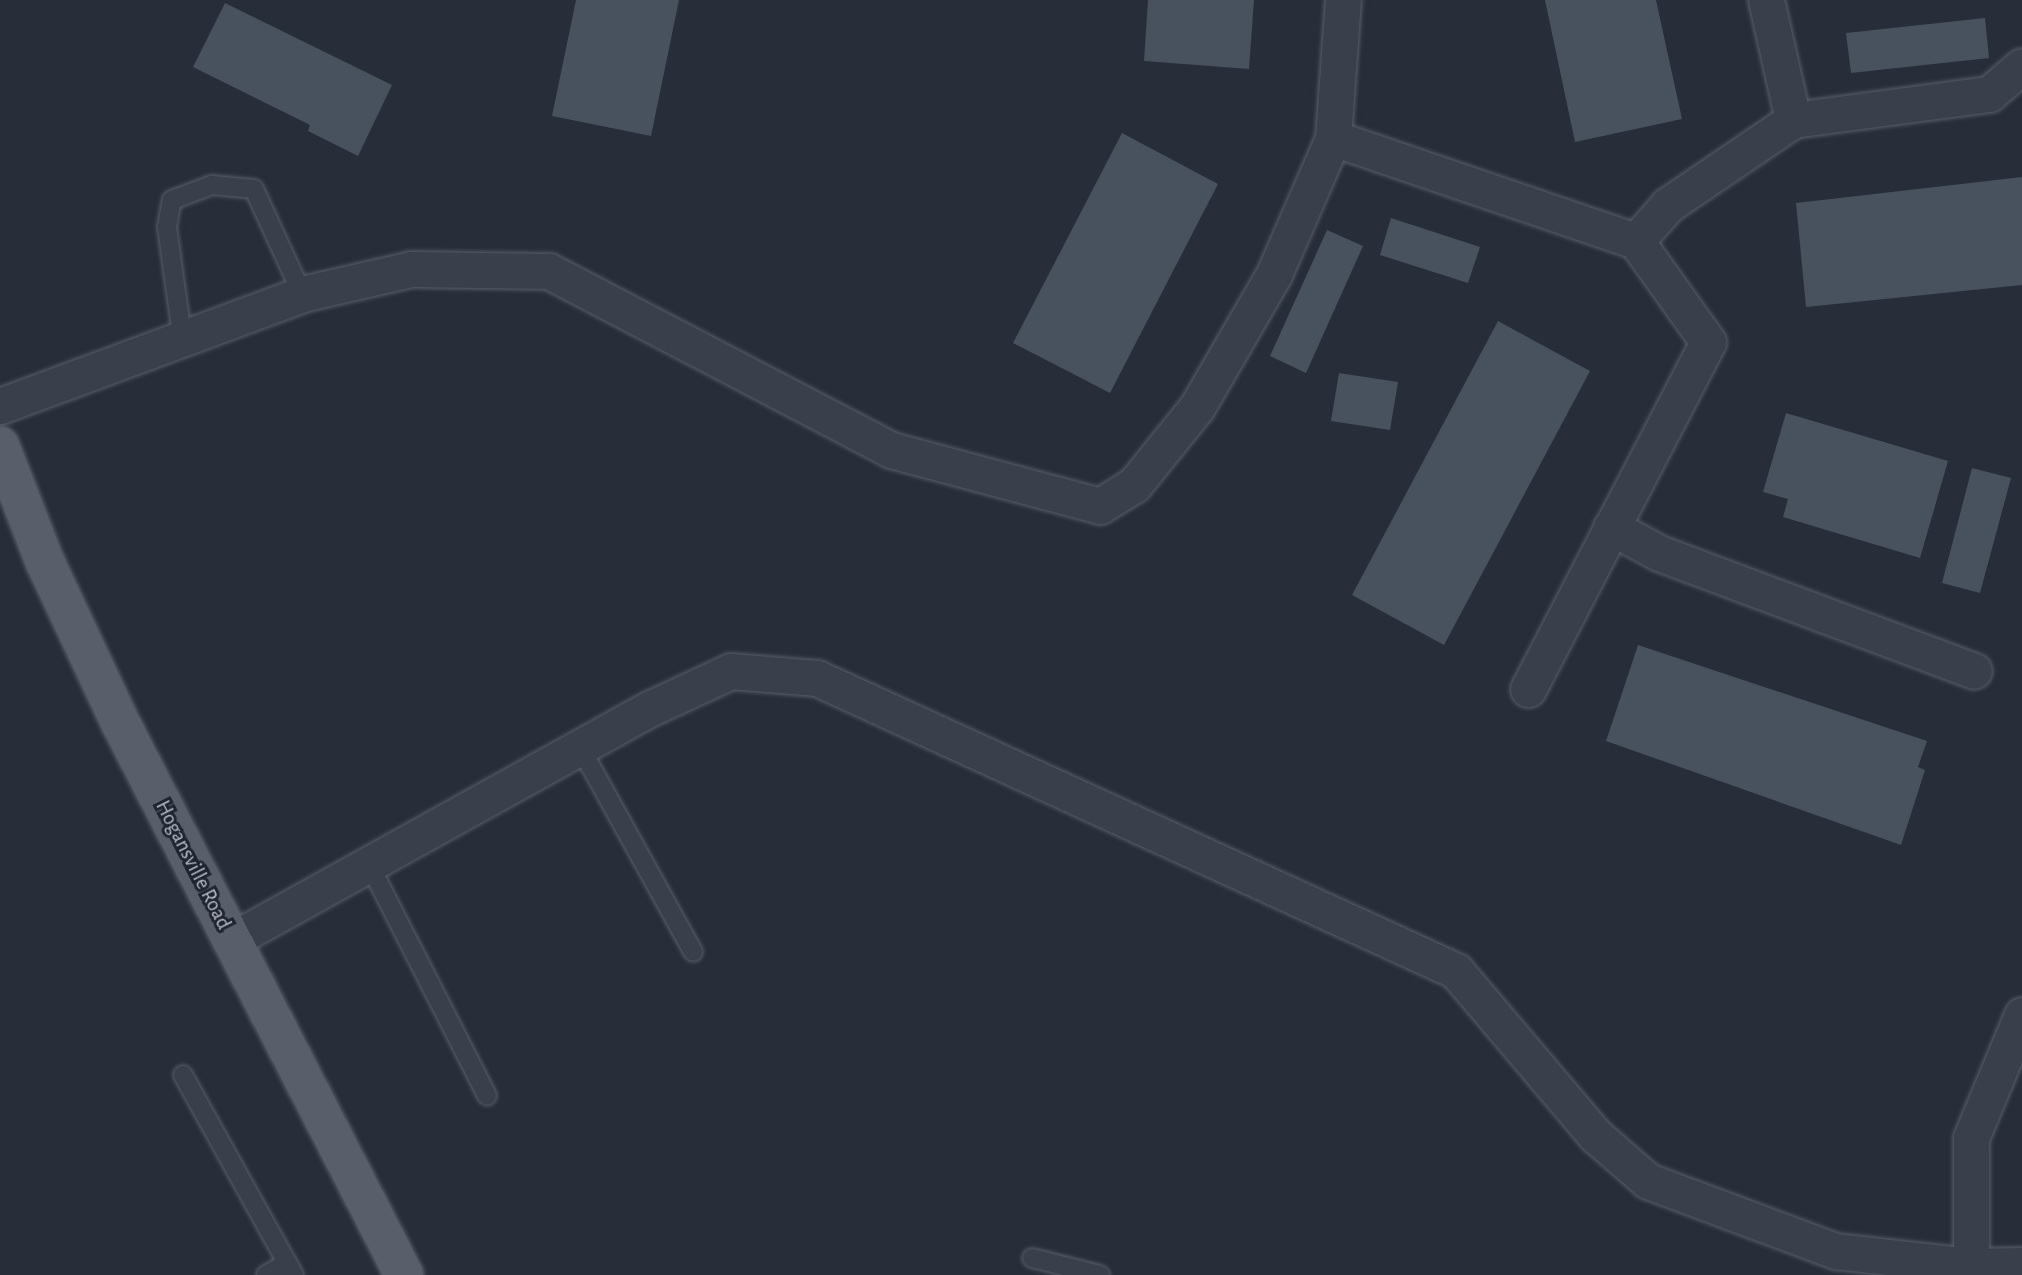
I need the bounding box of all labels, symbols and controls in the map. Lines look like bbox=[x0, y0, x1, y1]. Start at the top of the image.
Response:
street label: Hogansville Road bbox=[150, 796, 236, 934]

